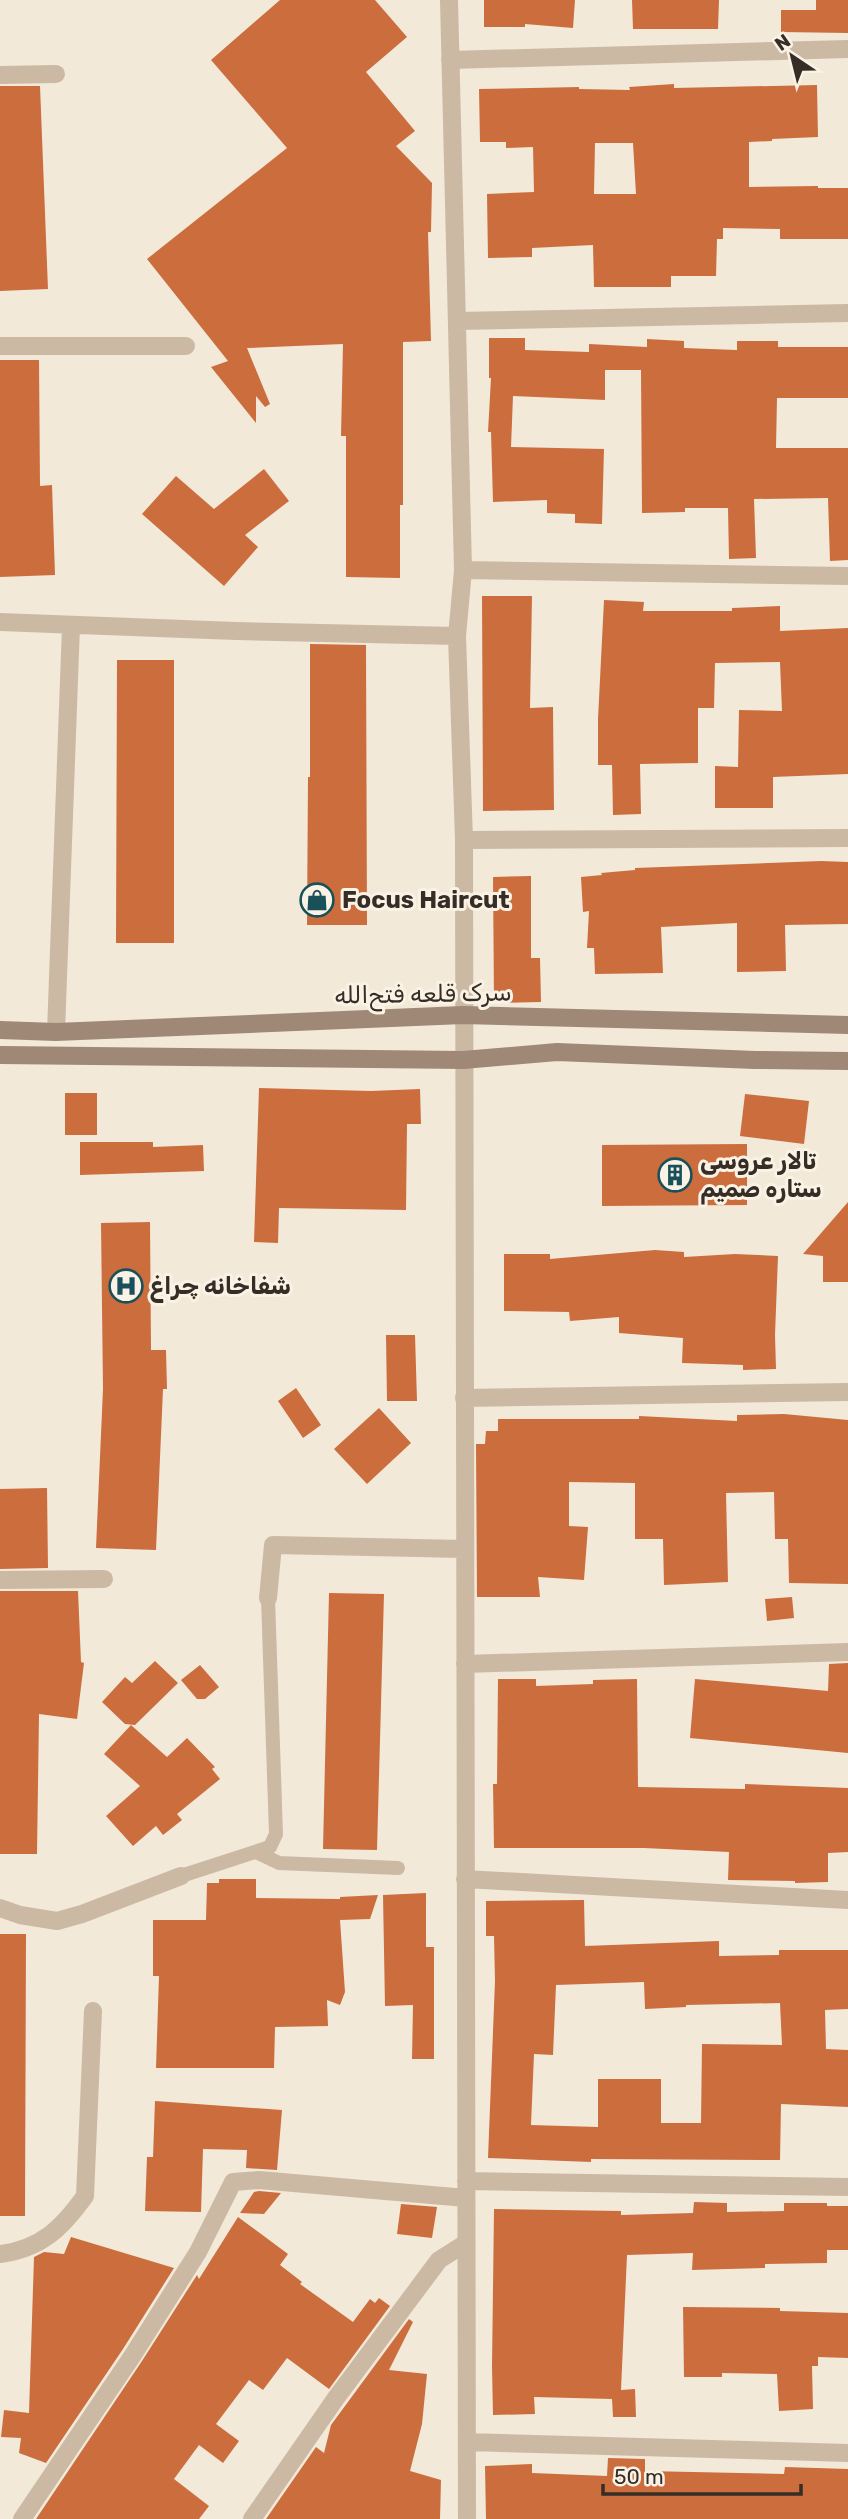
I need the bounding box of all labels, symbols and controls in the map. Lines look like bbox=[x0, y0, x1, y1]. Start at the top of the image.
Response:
north arrow bbox=[757, 21, 827, 91]
text: N bbox=[770, 29, 795, 56]
shop icon: Focus Haircut bbox=[298, 881, 336, 919]
place label: Focus Haircut bbox=[342, 886, 510, 914]
street label: سرک قلعه فتح‌الله bbox=[334, 978, 512, 1013]
place label: تالار عروسی ستاره صمیم bbox=[700, 1147, 822, 1205]
building icon: تالار عروسی ستاره صمیم bbox=[656, 1156, 694, 1194]
hospital icon: شفاخانه چراغ bbox=[107, 1267, 145, 1305]
place label: شفاخانه چراغ bbox=[150, 1272, 291, 1303]
scale bar bbox=[603, 2452, 801, 2496]
text: 50 m bbox=[614, 2464, 664, 2489]

